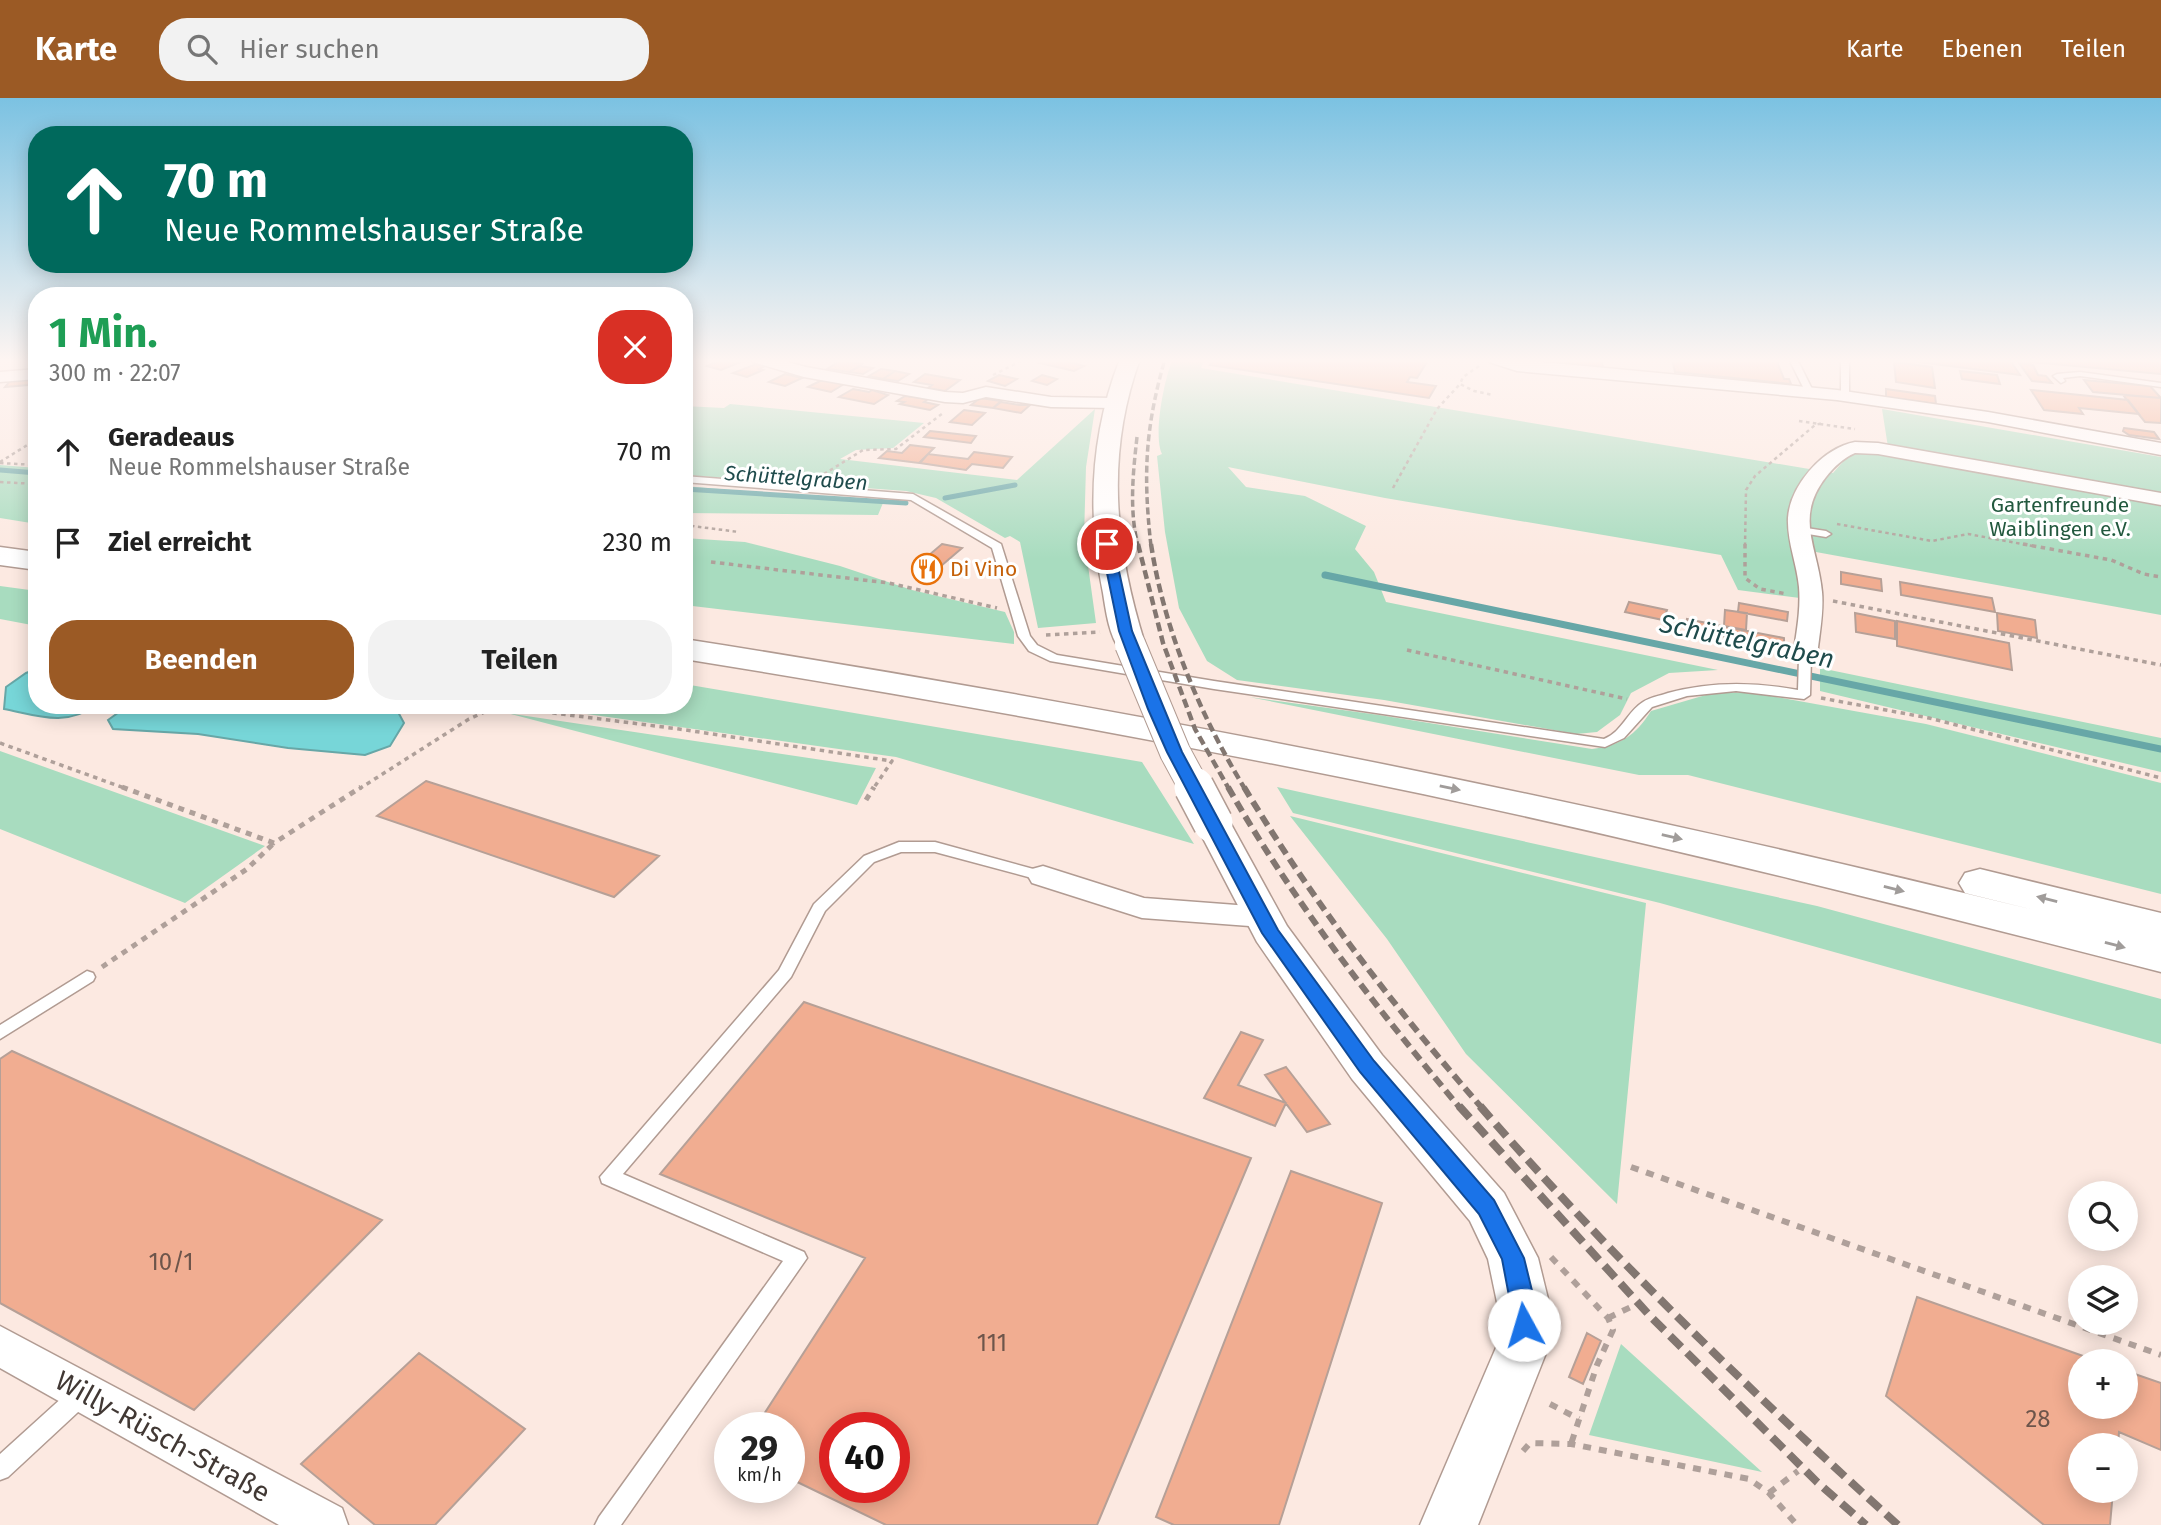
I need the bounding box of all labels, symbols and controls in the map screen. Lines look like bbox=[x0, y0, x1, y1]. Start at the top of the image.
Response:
search box bbox=[159, 18, 649, 81]
text: Karte bbox=[35, 29, 117, 69]
icon: search bbox=[183, 30, 221, 68]
text: Hier suchen bbox=[239, 34, 380, 65]
text: Karte bbox=[1846, 35, 1904, 63]
text: Ebenen bbox=[1942, 35, 2023, 63]
text: Teilen bbox=[2061, 35, 2126, 63]
text: 70 m bbox=[164, 151, 268, 210]
icon: ahead bbox=[49, 154, 140, 245]
text: Neue Rommelshauser Straße bbox=[164, 211, 584, 249]
text: 1 Min. bbox=[49, 308, 158, 358]
button: close bbox=[598, 310, 672, 384]
text: 300 m · 22:07 bbox=[49, 359, 181, 387]
text: Geradeaus bbox=[108, 422, 234, 453]
icon: ahead bbox=[49, 433, 87, 471]
text: 70 m bbox=[617, 436, 672, 467]
text: Neue Rommelshauser Straße bbox=[108, 453, 410, 481]
water label: Schüttelgraben bbox=[723, 460, 868, 496]
park label: Gartenfreunde Waiblingen e.V. bbox=[1989, 492, 2131, 542]
pin bbox=[1077, 514, 1137, 574]
icon: arrive bbox=[49, 524, 87, 562]
icon: arrive bbox=[1088, 525, 1126, 563]
text: Ziel erreicht bbox=[108, 527, 251, 558]
text: 230 m bbox=[603, 527, 672, 558]
restaurant icon: Di Vino bbox=[910, 552, 944, 586]
place label: Di Vino bbox=[950, 556, 1017, 582]
water label: Schüttelgraben bbox=[1656, 608, 1837, 675]
button: Beenden bbox=[49, 620, 354, 700]
button: Teilen bbox=[368, 620, 672, 700]
one-way arrow bbox=[1439, 783, 1461, 794]
one-way arrow bbox=[1662, 832, 1684, 843]
one-way arrow bbox=[1883, 884, 1905, 895]
one-way arrow bbox=[2036, 894, 2058, 905]
one-way arrow bbox=[2104, 940, 2126, 951]
map controls bbox=[2068, 1181, 2138, 1503]
button: search bbox=[2068, 1181, 2138, 1251]
house number: 10/1 bbox=[148, 1248, 194, 1276]
button: layers bbox=[2068, 1265, 2138, 1335]
position arrow bbox=[1487, 1288, 1561, 1362]
house number: 111 bbox=[977, 1329, 1007, 1357]
button: + bbox=[2068, 1349, 2138, 1419]
street label: Willy-Rüsch-Straße bbox=[50, 1364, 276, 1509]
house number: 28 bbox=[2025, 1405, 2051, 1433]
speed limit sign: 40 bbox=[819, 1412, 910, 1503]
text: 29 bbox=[741, 1427, 778, 1469]
button: − bbox=[2068, 1433, 2138, 1503]
text: km/h bbox=[737, 1464, 782, 1486]

